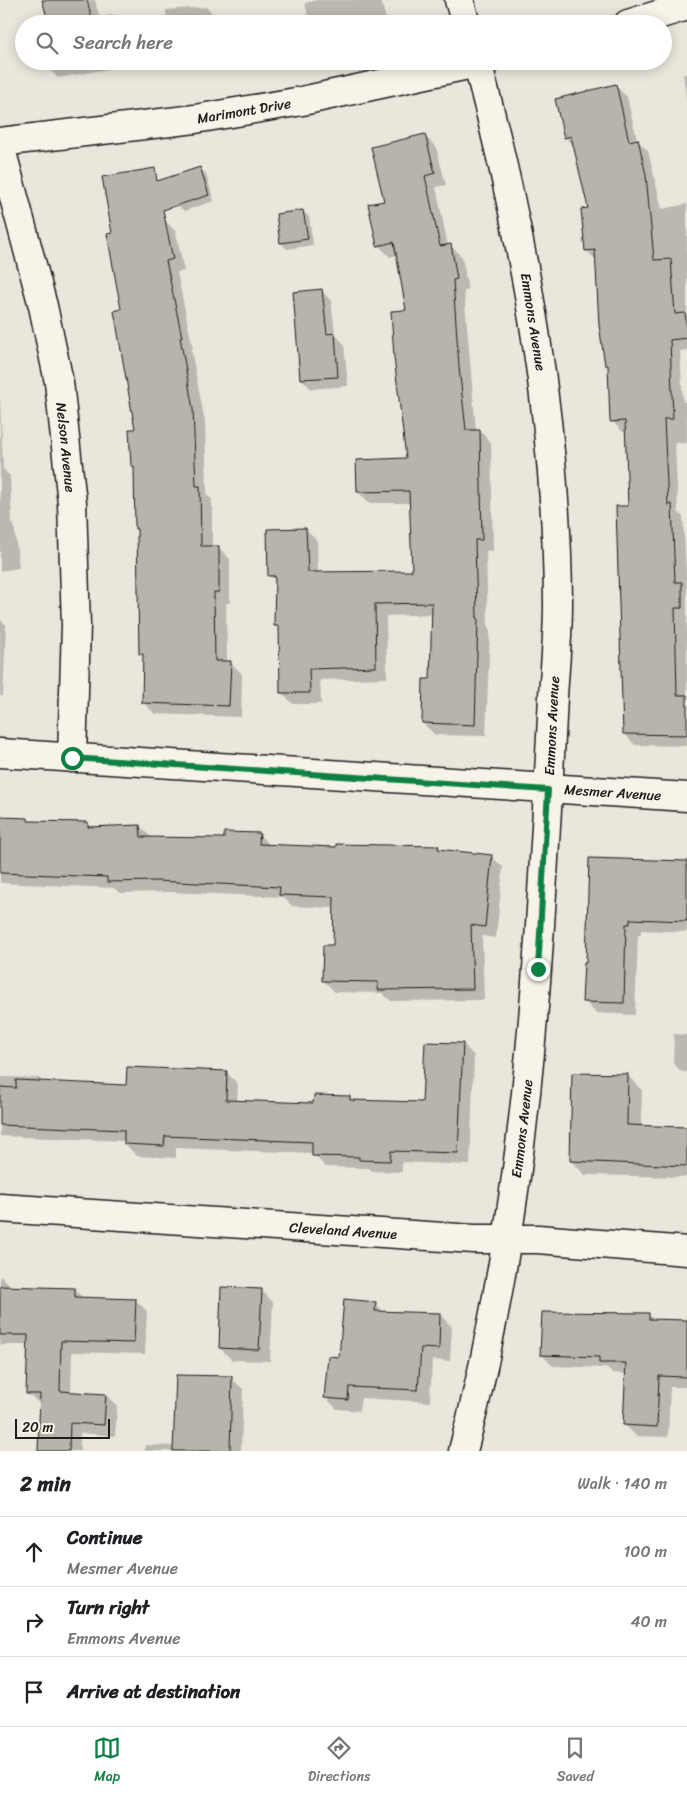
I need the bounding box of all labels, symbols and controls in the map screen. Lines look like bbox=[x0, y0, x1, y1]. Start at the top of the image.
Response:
search box bbox=[15, 15, 672, 70]
text: Search here bbox=[73, 26, 173, 59]
icon: search bbox=[33, 29, 61, 57]
street label: Marimont Drive bbox=[195, 91, 293, 131]
street label: Emmons Avenue bbox=[513, 271, 553, 373]
street label: Nelson Avenue bbox=[49, 401, 83, 494]
street label: Emmons Avenue bbox=[536, 675, 567, 776]
route start bbox=[61, 747, 84, 770]
street label: Mesmer Avenue bbox=[563, 777, 662, 808]
route end bbox=[527, 958, 550, 981]
street label: Emmons Avenue bbox=[503, 1078, 540, 1180]
street label: Cleveland Avenue bbox=[289, 1214, 398, 1246]
text: 20 m bbox=[22, 1415, 53, 1440]
scale bar bbox=[15, 1416, 110, 1439]
text: 2 min bbox=[20, 1465, 71, 1503]
text: Walk · 140 m bbox=[578, 1469, 667, 1498]
text: Continue bbox=[67, 1521, 143, 1554]
text: 100 m bbox=[623, 1537, 667, 1566]
icon: ahead bbox=[20, 1538, 48, 1566]
text: Mesmer Avenue bbox=[67, 1554, 178, 1583]
text: Turn right bbox=[67, 1591, 149, 1624]
text: 40 m bbox=[630, 1607, 667, 1636]
icon: right bbox=[20, 1608, 48, 1636]
text: Emmons Avenue bbox=[67, 1624, 180, 1653]
text: Arrive at destination bbox=[67, 1675, 240, 1708]
icon: arrive bbox=[20, 1678, 48, 1706]
tab: Map bbox=[93, 1734, 121, 1789]
tab: Directions bbox=[308, 1734, 370, 1789]
tab: Saved bbox=[557, 1734, 594, 1789]

